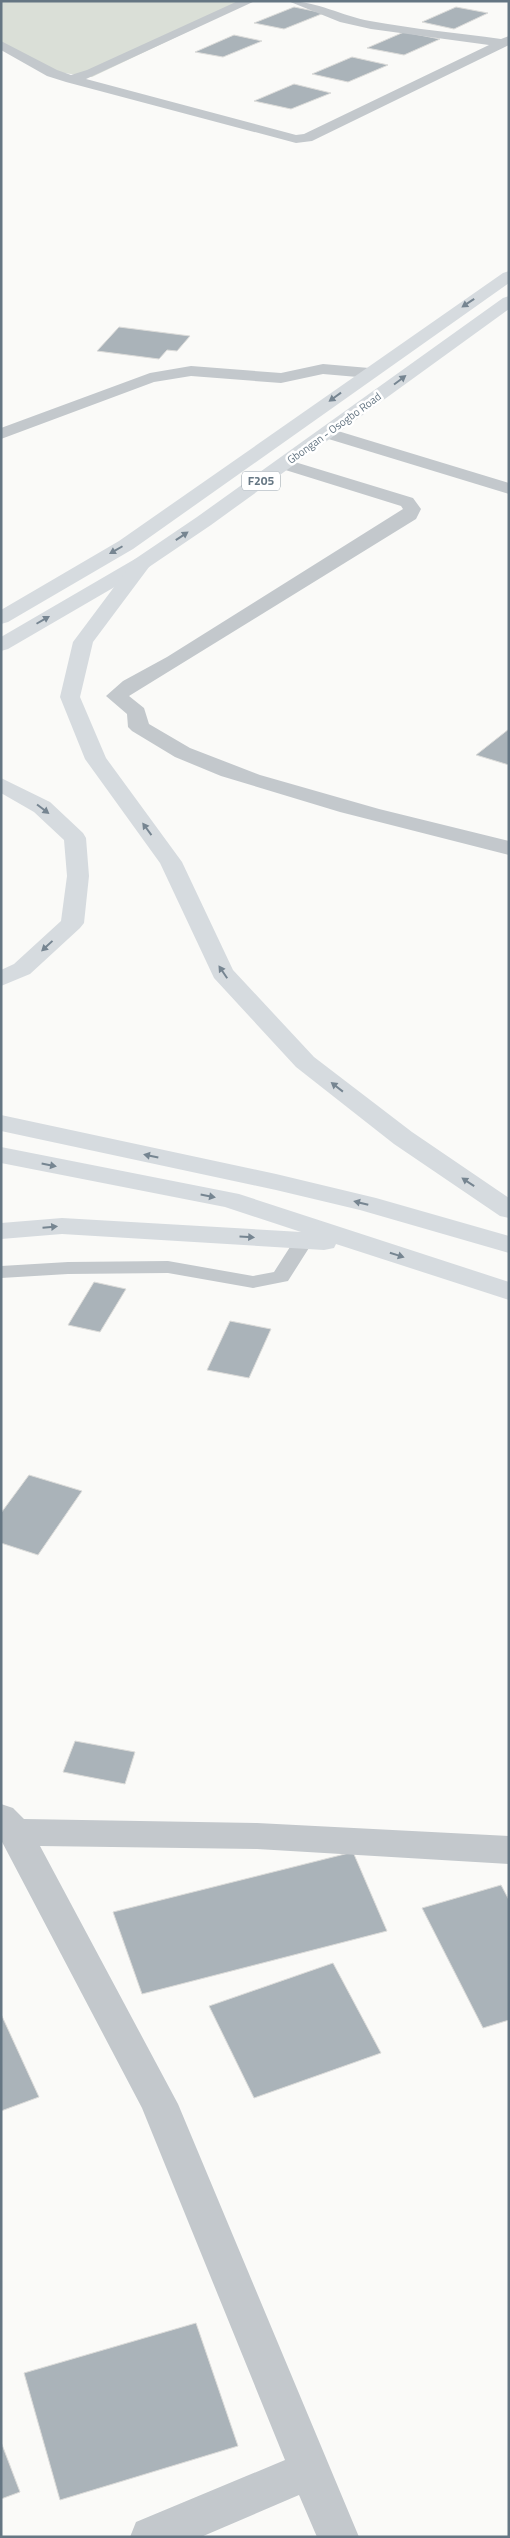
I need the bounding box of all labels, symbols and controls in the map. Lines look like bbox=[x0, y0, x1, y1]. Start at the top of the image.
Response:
one-way arrow bbox=[461, 298, 475, 308]
one-way arrow bbox=[393, 375, 407, 385]
street label: Gbongan - Osogbo Road bbox=[284, 388, 384, 468]
one-way arrow bbox=[328, 392, 342, 402]
road number: F205 bbox=[242, 472, 280, 491]
one-way arrow bbox=[175, 531, 189, 541]
one-way arrow bbox=[110, 546, 123, 555]
one-way arrow bbox=[37, 616, 50, 625]
one-way arrow bbox=[36, 804, 50, 814]
one-way arrow bbox=[142, 822, 152, 836]
one-way arrow bbox=[42, 940, 54, 952]
one-way arrow bbox=[218, 965, 228, 979]
one-way arrow bbox=[330, 1082, 344, 1092]
one-way arrow bbox=[143, 1151, 159, 1159]
one-way arrow bbox=[41, 1161, 57, 1169]
one-way arrow bbox=[462, 1177, 475, 1187]
one-way arrow bbox=[201, 1192, 216, 1200]
one-way arrow bbox=[353, 1199, 368, 1207]
one-way arrow bbox=[42, 1223, 58, 1231]
one-way arrow bbox=[239, 1233, 255, 1241]
one-way arrow bbox=[390, 1251, 405, 1259]

